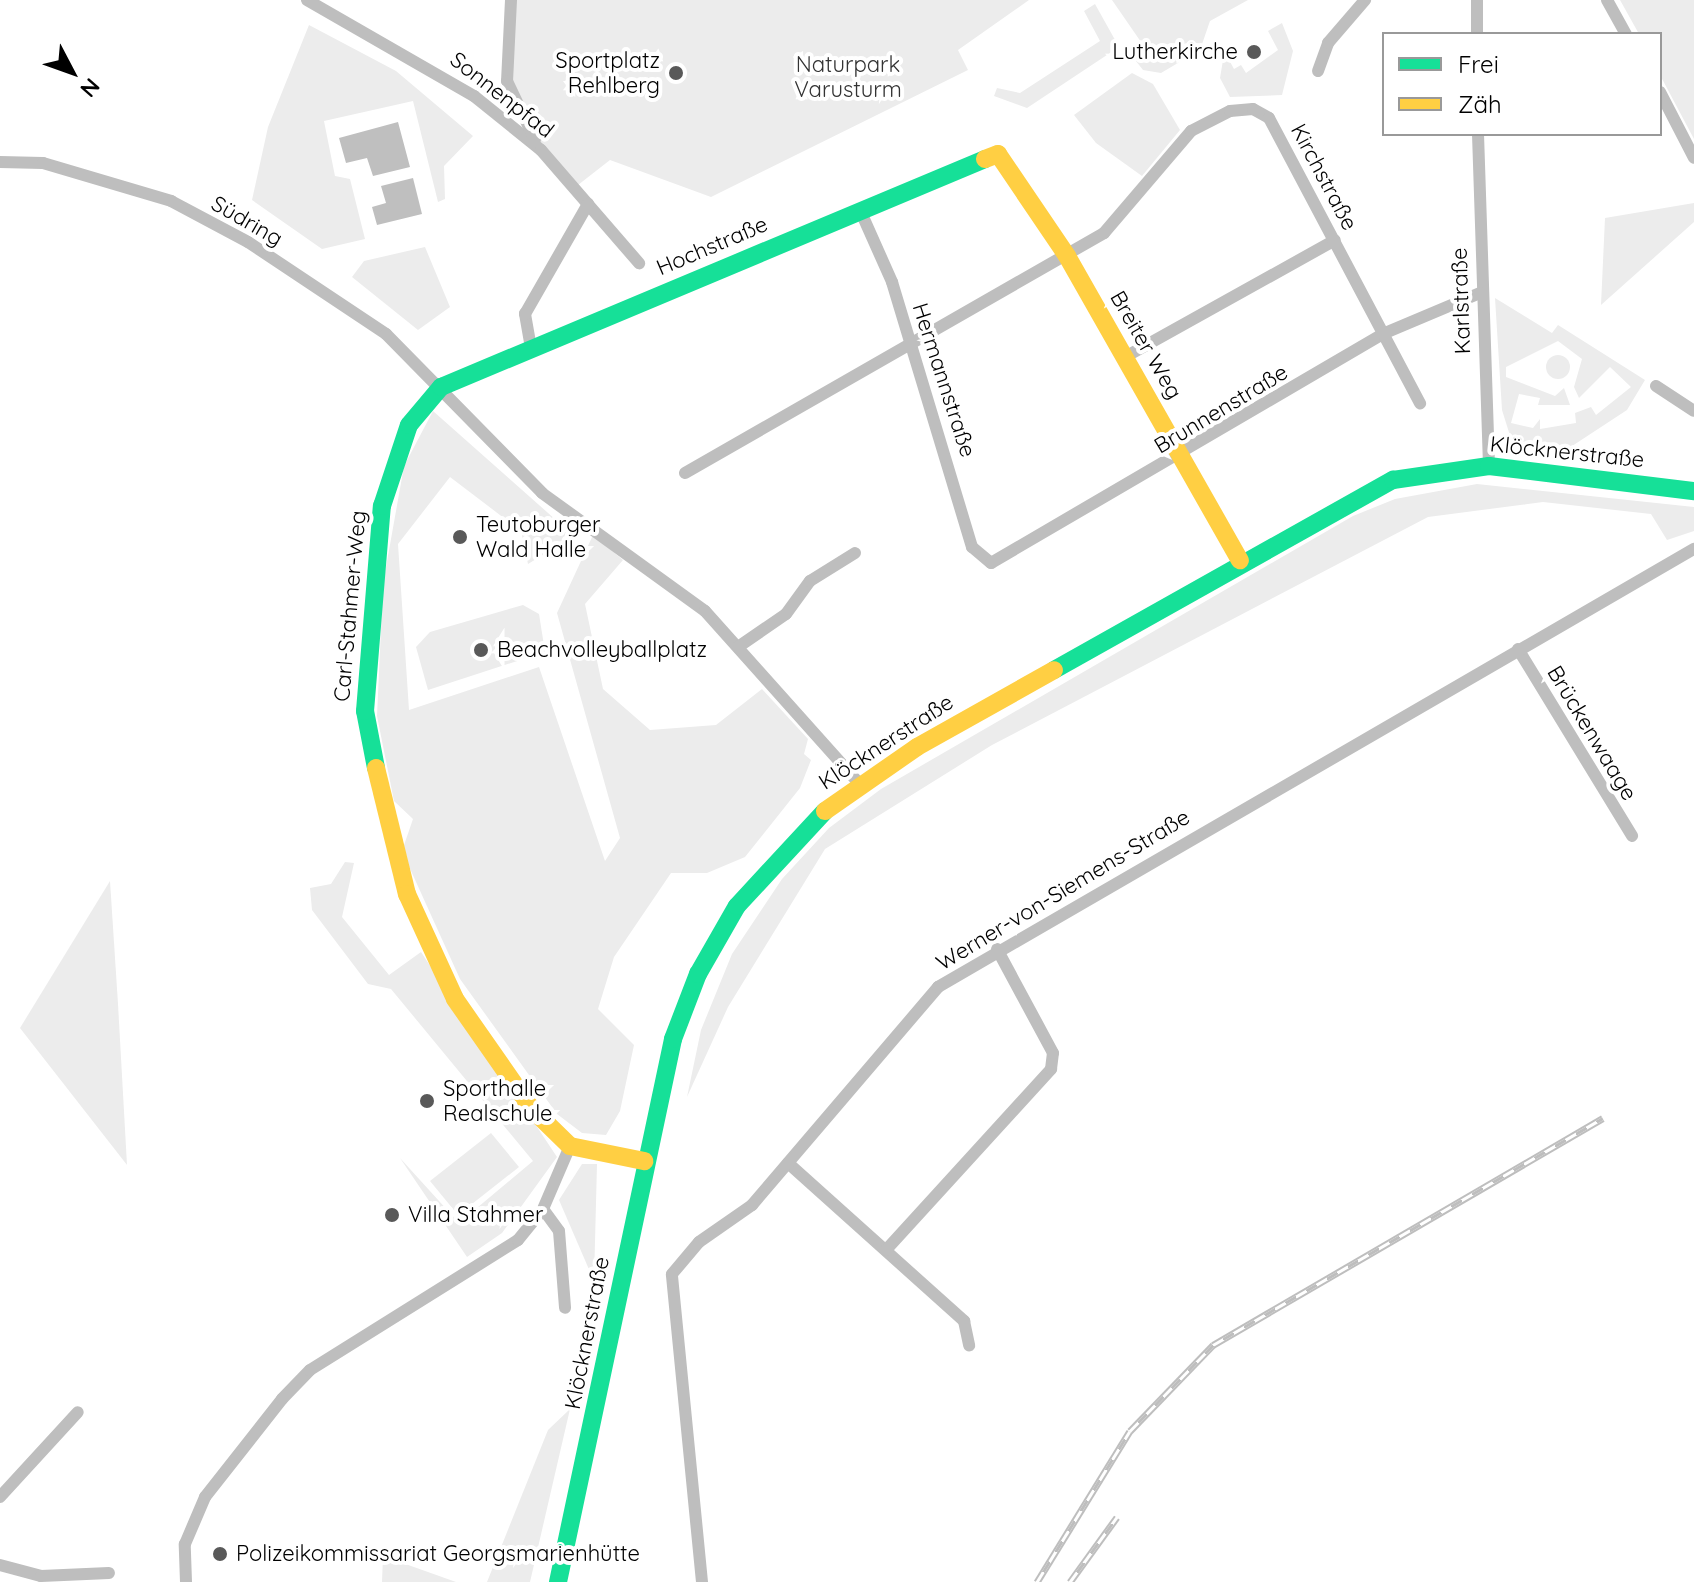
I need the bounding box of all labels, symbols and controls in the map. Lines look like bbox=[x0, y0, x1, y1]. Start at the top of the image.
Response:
north arrow bbox=[32, 32, 112, 112]
legend bbox=[1382, 32, 1662, 136]
place label: Lutherkirche bbox=[1112, 39, 1238, 65]
marker: Lutherkirche bbox=[1245, 43, 1263, 61]
street label: Sonnenpfad bbox=[445, 46, 559, 144]
place label: Sportplatz Rehlberg bbox=[555, 47, 660, 98]
text: Frei bbox=[1458, 49, 1499, 79]
park label: Naturpark Varusturm bbox=[794, 51, 902, 102]
marker: Sportplatz Rehlberg bbox=[667, 64, 685, 82]
text: N bbox=[74, 72, 106, 103]
text: Zäh bbox=[1458, 89, 1502, 119]
street label: Kirchstraße bbox=[1285, 119, 1363, 235]
street label: Südring bbox=[207, 190, 287, 252]
street label: Hochstraße bbox=[652, 211, 772, 281]
street label: Karlstraße bbox=[1446, 247, 1476, 355]
street label: Breiter Weg bbox=[1104, 286, 1188, 404]
street label: Hermannstraße bbox=[907, 300, 981, 460]
street label: Brunnenstraße bbox=[1150, 359, 1292, 459]
street label: Klöcknerstraße bbox=[1489, 431, 1645, 473]
street label: Carl-Stahmer-Weg bbox=[328, 509, 372, 703]
place label: Teutoburger Wald Halle bbox=[476, 511, 600, 562]
marker: Teutoburger Wald Halle bbox=[451, 528, 469, 546]
place label: Beachvolleyballplatz bbox=[497, 637, 707, 663]
marker: Beachvolleyballplatz bbox=[472, 641, 490, 659]
street label: Brückenwaage bbox=[1541, 661, 1643, 805]
street label: Klöcknerstraße bbox=[814, 689, 958, 795]
street label: Werner-von-Siemens-Straße bbox=[932, 804, 1194, 976]
place label: Sporthalle Realschule bbox=[443, 1075, 553, 1126]
marker: Sporthalle Realschule bbox=[418, 1092, 436, 1110]
place label: Villa Stahmer bbox=[408, 1202, 543, 1228]
marker: Villa Stahmer bbox=[383, 1206, 401, 1224]
street label: Klöcknerstraße bbox=[559, 1254, 615, 1412]
place label: Polizeikommissariat Georgsmarienhütte bbox=[236, 1541, 640, 1567]
marker: Polizeikommissariat Georgsmarienhütte bbox=[211, 1545, 229, 1563]

